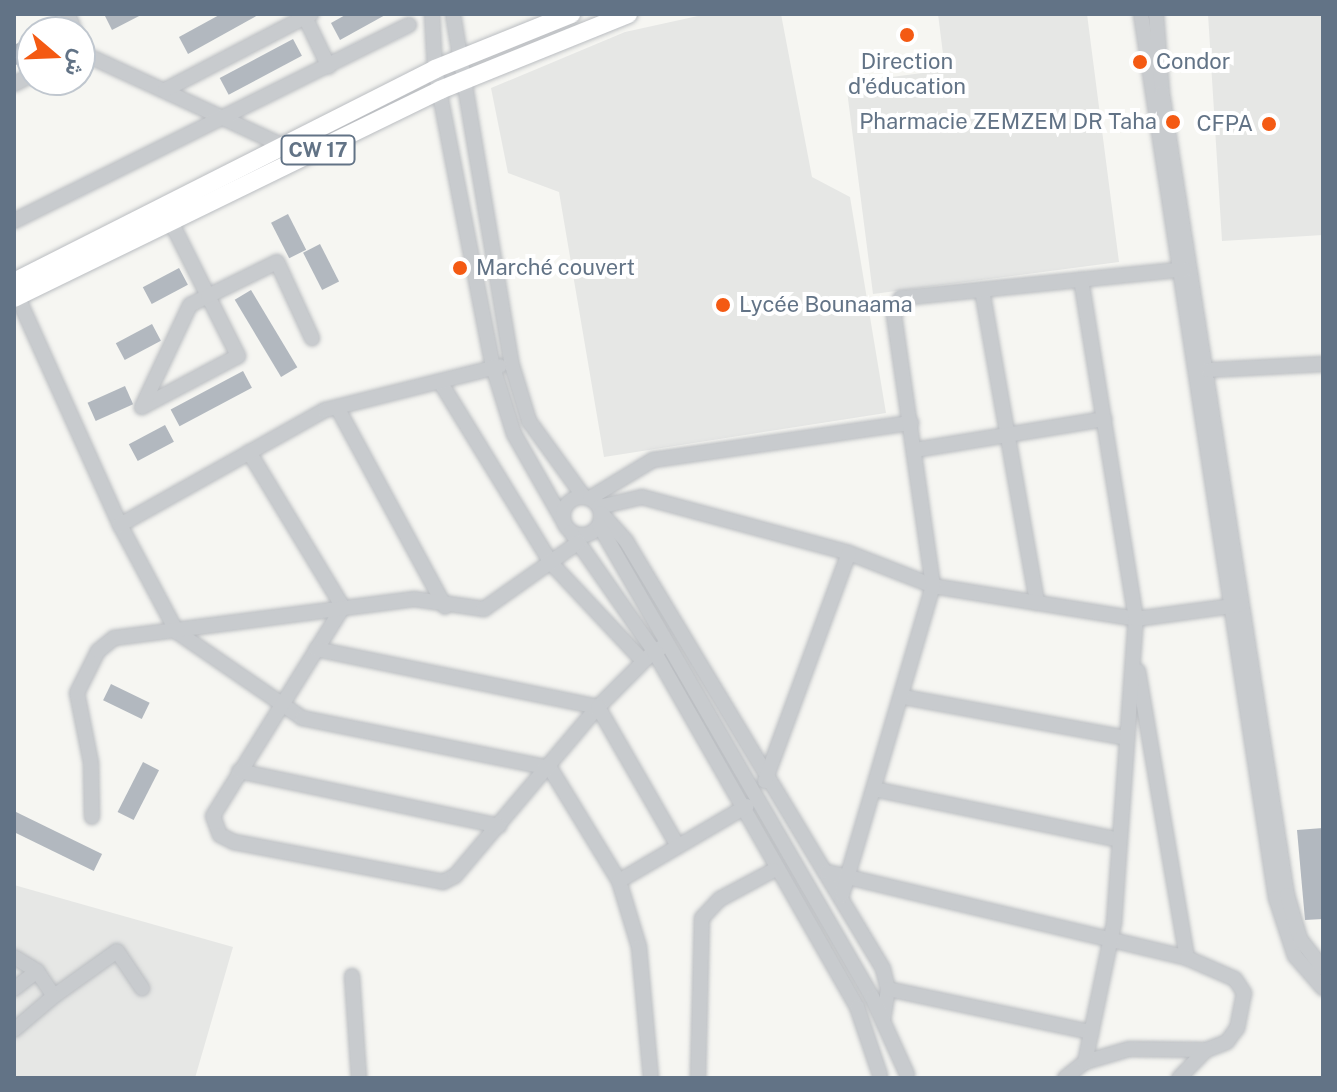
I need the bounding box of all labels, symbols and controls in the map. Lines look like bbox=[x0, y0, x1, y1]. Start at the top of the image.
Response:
north arrow bbox=[16, 16, 96, 96]
marker: Direction d'éducation bbox=[898, 26, 916, 44]
text: ش bbox=[60, 46, 93, 80]
place label: Direction d'éducation bbox=[848, 48, 966, 100]
place label: Condor bbox=[1156, 49, 1230, 75]
marker: Condor bbox=[1131, 53, 1149, 71]
place label: Pharmacie ZEMZEM DR Taha bbox=[859, 109, 1157, 135]
place label: CFPA bbox=[1196, 111, 1253, 137]
marker: Pharmacie ZEMZEM DR Taha bbox=[1164, 113, 1182, 131]
marker: CFPA bbox=[1260, 115, 1278, 133]
road number: CW 17 bbox=[280, 134, 356, 166]
place label: Marché couvert bbox=[476, 255, 636, 281]
marker: Marché couvert bbox=[451, 259, 469, 277]
place label: Lycée Bounaama bbox=[739, 292, 913, 318]
marker: Lycée Bounaama bbox=[714, 296, 732, 314]

